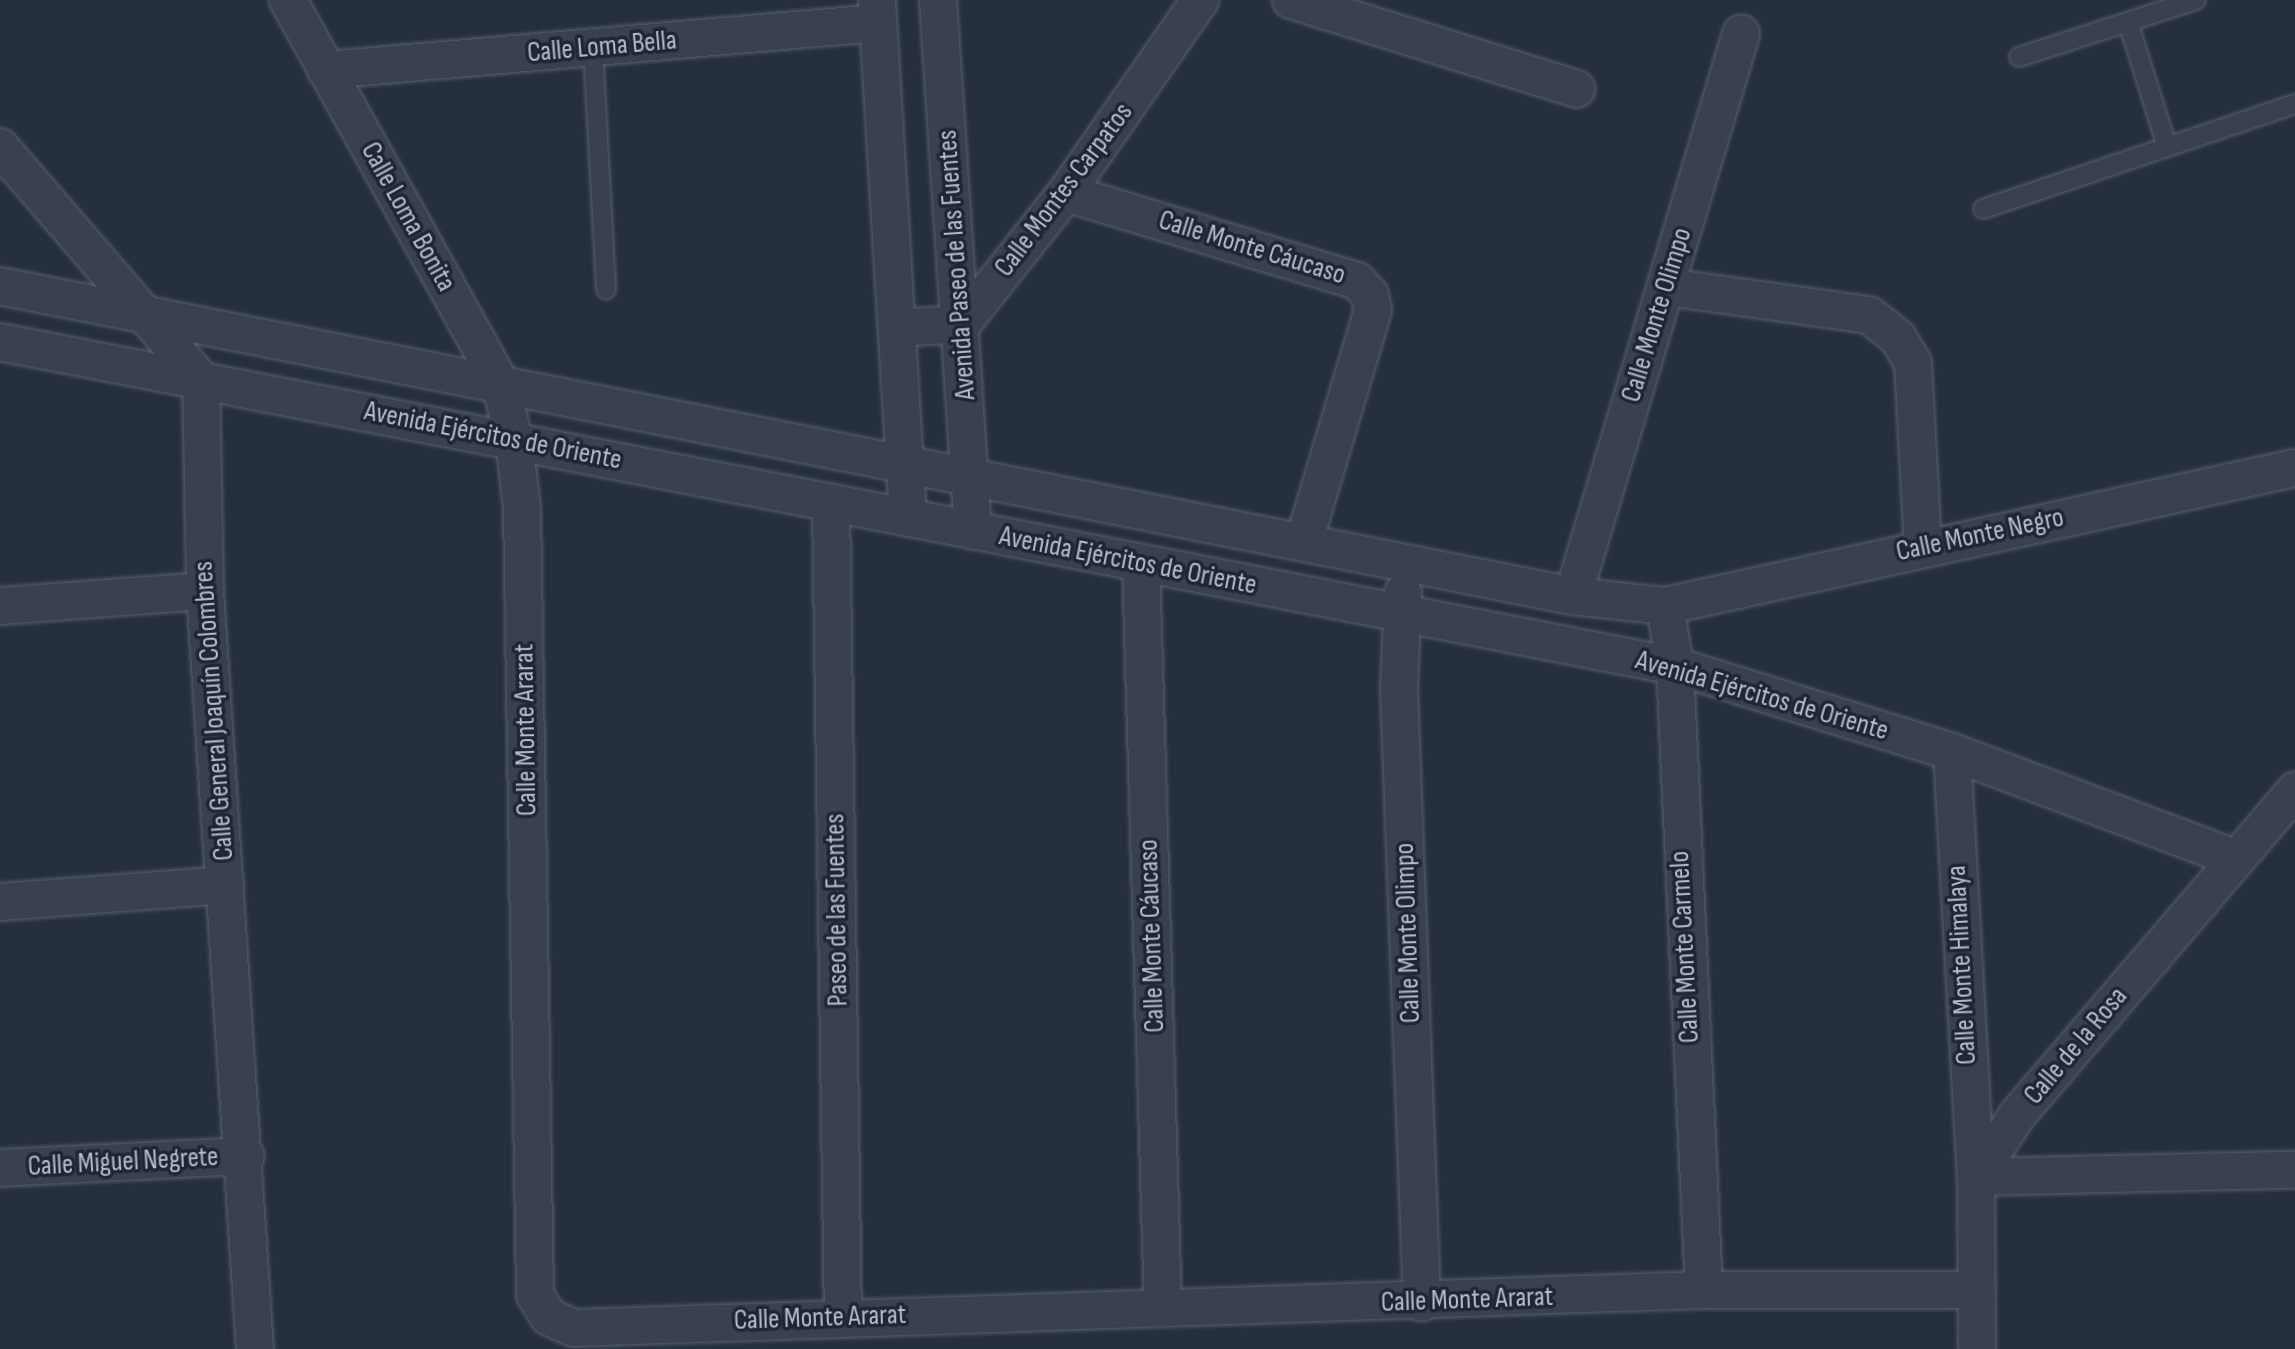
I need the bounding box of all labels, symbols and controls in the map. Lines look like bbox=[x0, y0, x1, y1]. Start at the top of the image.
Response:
street label: Calle Loma Bella bbox=[526, 24, 678, 70]
street label: Calle Montes Carpatos bbox=[988, 97, 1140, 283]
street label: Avenida Paseo de las Fuentes bbox=[931, 129, 983, 401]
street label: Calle Loma Bonita bbox=[353, 137, 463, 297]
street label: Calle Monte Cáucaso bbox=[1155, 204, 1349, 292]
street label: Calle Monte Olimpo bbox=[1615, 224, 1699, 406]
street label: Avenida Ejércitos de Oriente bbox=[362, 395, 624, 477]
street label: Calle Monte Negro bbox=[1893, 501, 2067, 569]
street label: Avenida Ejércitos de Oriente bbox=[997, 520, 1259, 602]
street label: Calle General Joaquín Colombres bbox=[187, 560, 241, 862]
street label: Calle Monte Ararat bbox=[508, 644, 544, 816]
street label: Avenida Ejércitos de Oriente bbox=[1632, 644, 1892, 748]
street label: Paseo de las Fuentes bbox=[819, 813, 855, 1007]
street label: Calle Monte Cáucaso bbox=[1132, 839, 1172, 1033]
street label: Calle Monte Olimpo bbox=[1388, 842, 1428, 1024]
street label: Calle Monte Carmelo bbox=[1663, 850, 1707, 1044]
street label: Calle Monte Himalaya bbox=[1940, 864, 1984, 1066]
street label: Calle de la Rosa bbox=[2017, 981, 2135, 1111]
street label: Calle Miguel Negrete bbox=[27, 1140, 219, 1184]
street label: Calle Monte Ararat bbox=[1380, 1280, 1554, 1320]
street label: Calle Monte Ararat bbox=[733, 1298, 907, 1338]

